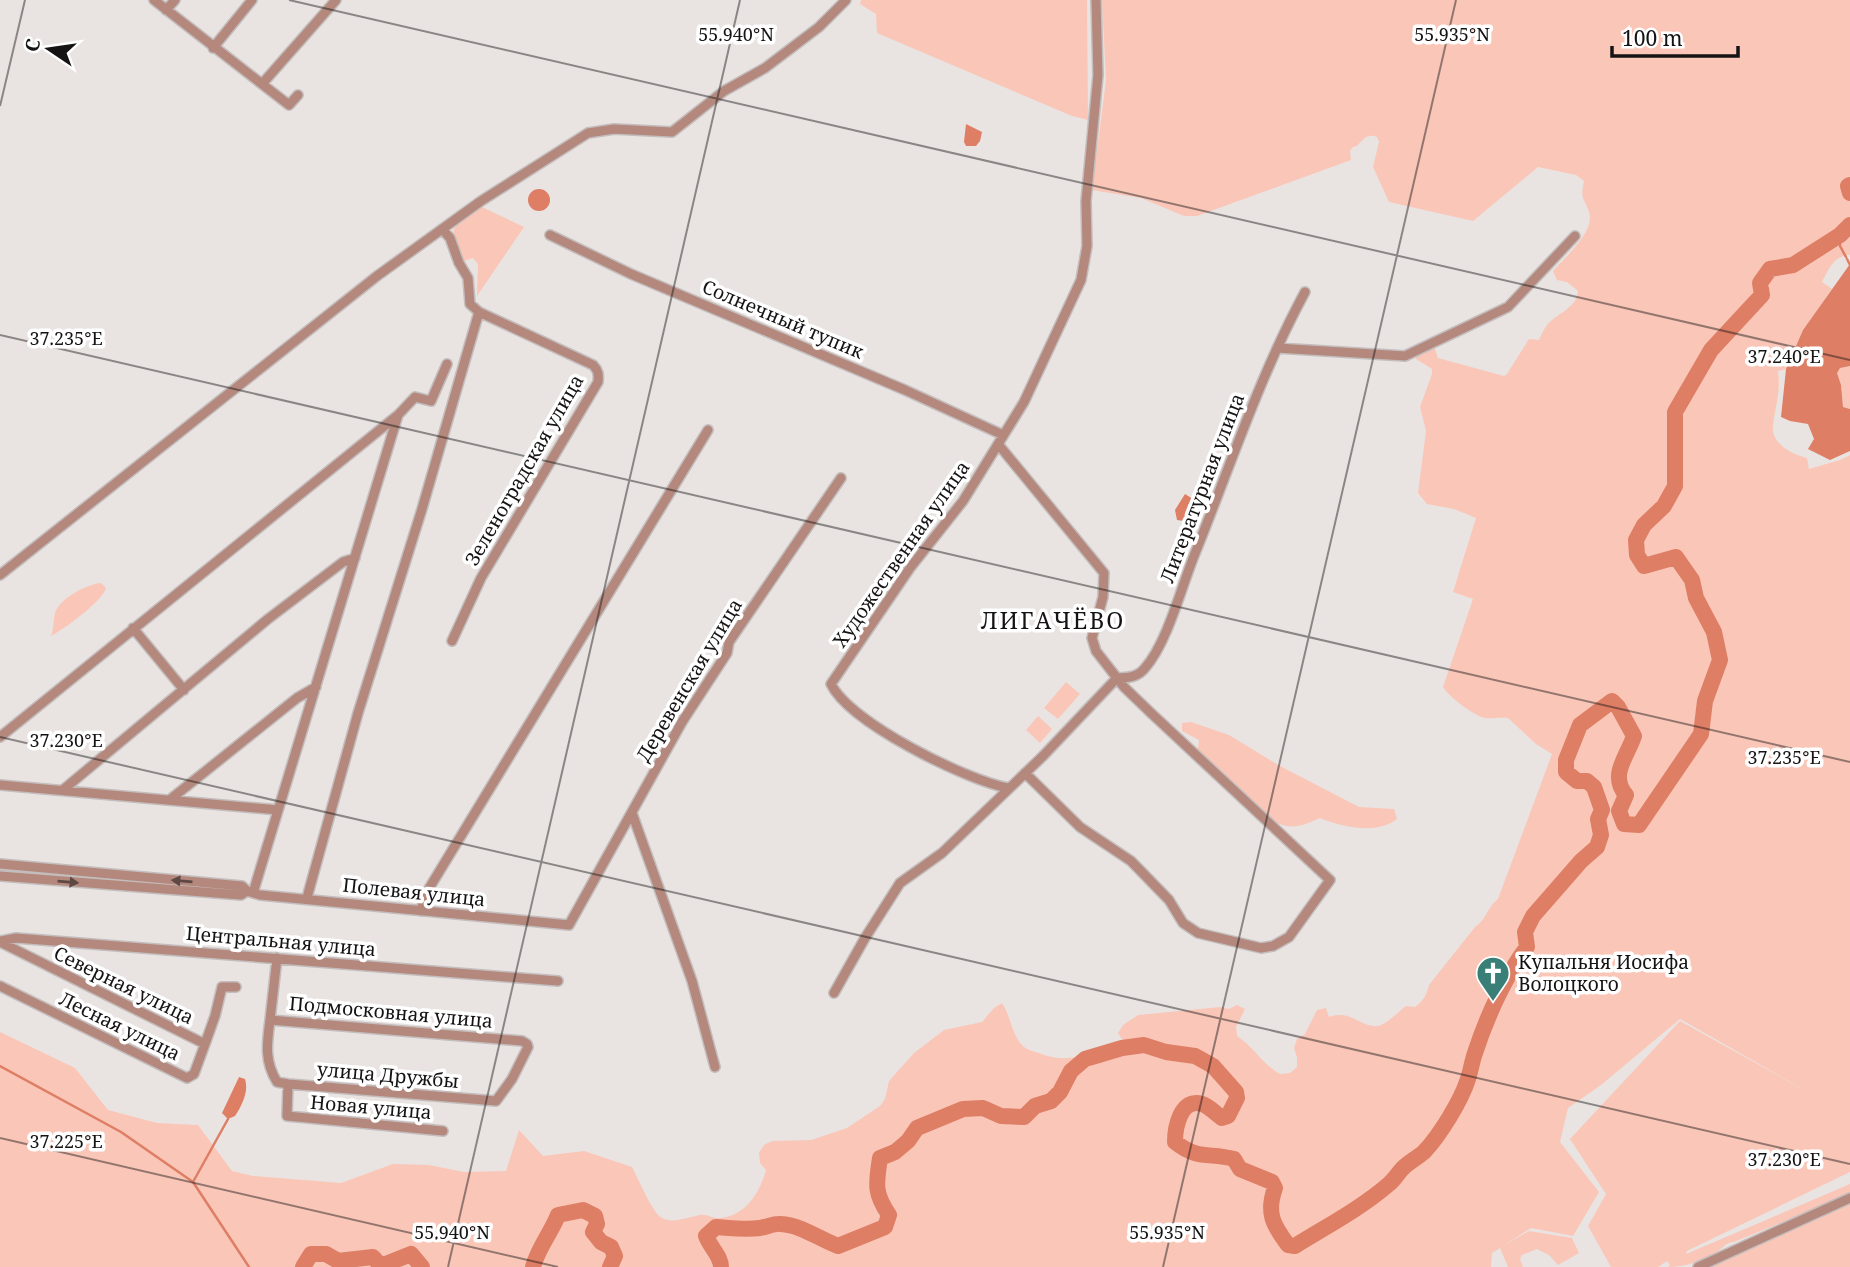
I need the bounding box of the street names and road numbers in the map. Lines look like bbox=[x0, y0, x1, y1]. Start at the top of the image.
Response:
street label: Солнечный тупик bbox=[698, 273, 868, 365]
street label: Зеленоградская улица bbox=[459, 370, 589, 570]
street label: Литературная улица bbox=[1154, 390, 1250, 586]
street label: Художественная улица bbox=[827, 455, 975, 653]
street label: Деревенская улица bbox=[630, 594, 748, 766]
street label: Полевая улица bbox=[341, 872, 487, 912]
street label: Центральная улица bbox=[185, 920, 377, 962]
street label: Северная улица bbox=[50, 940, 198, 1030]
street label: Лесная улица bbox=[55, 986, 185, 1066]
street label: Подмосковная улица bbox=[288, 990, 494, 1034]
street label: улица Дружбы bbox=[316, 1056, 460, 1094]
street label: Новая улица bbox=[309, 1089, 433, 1125]

